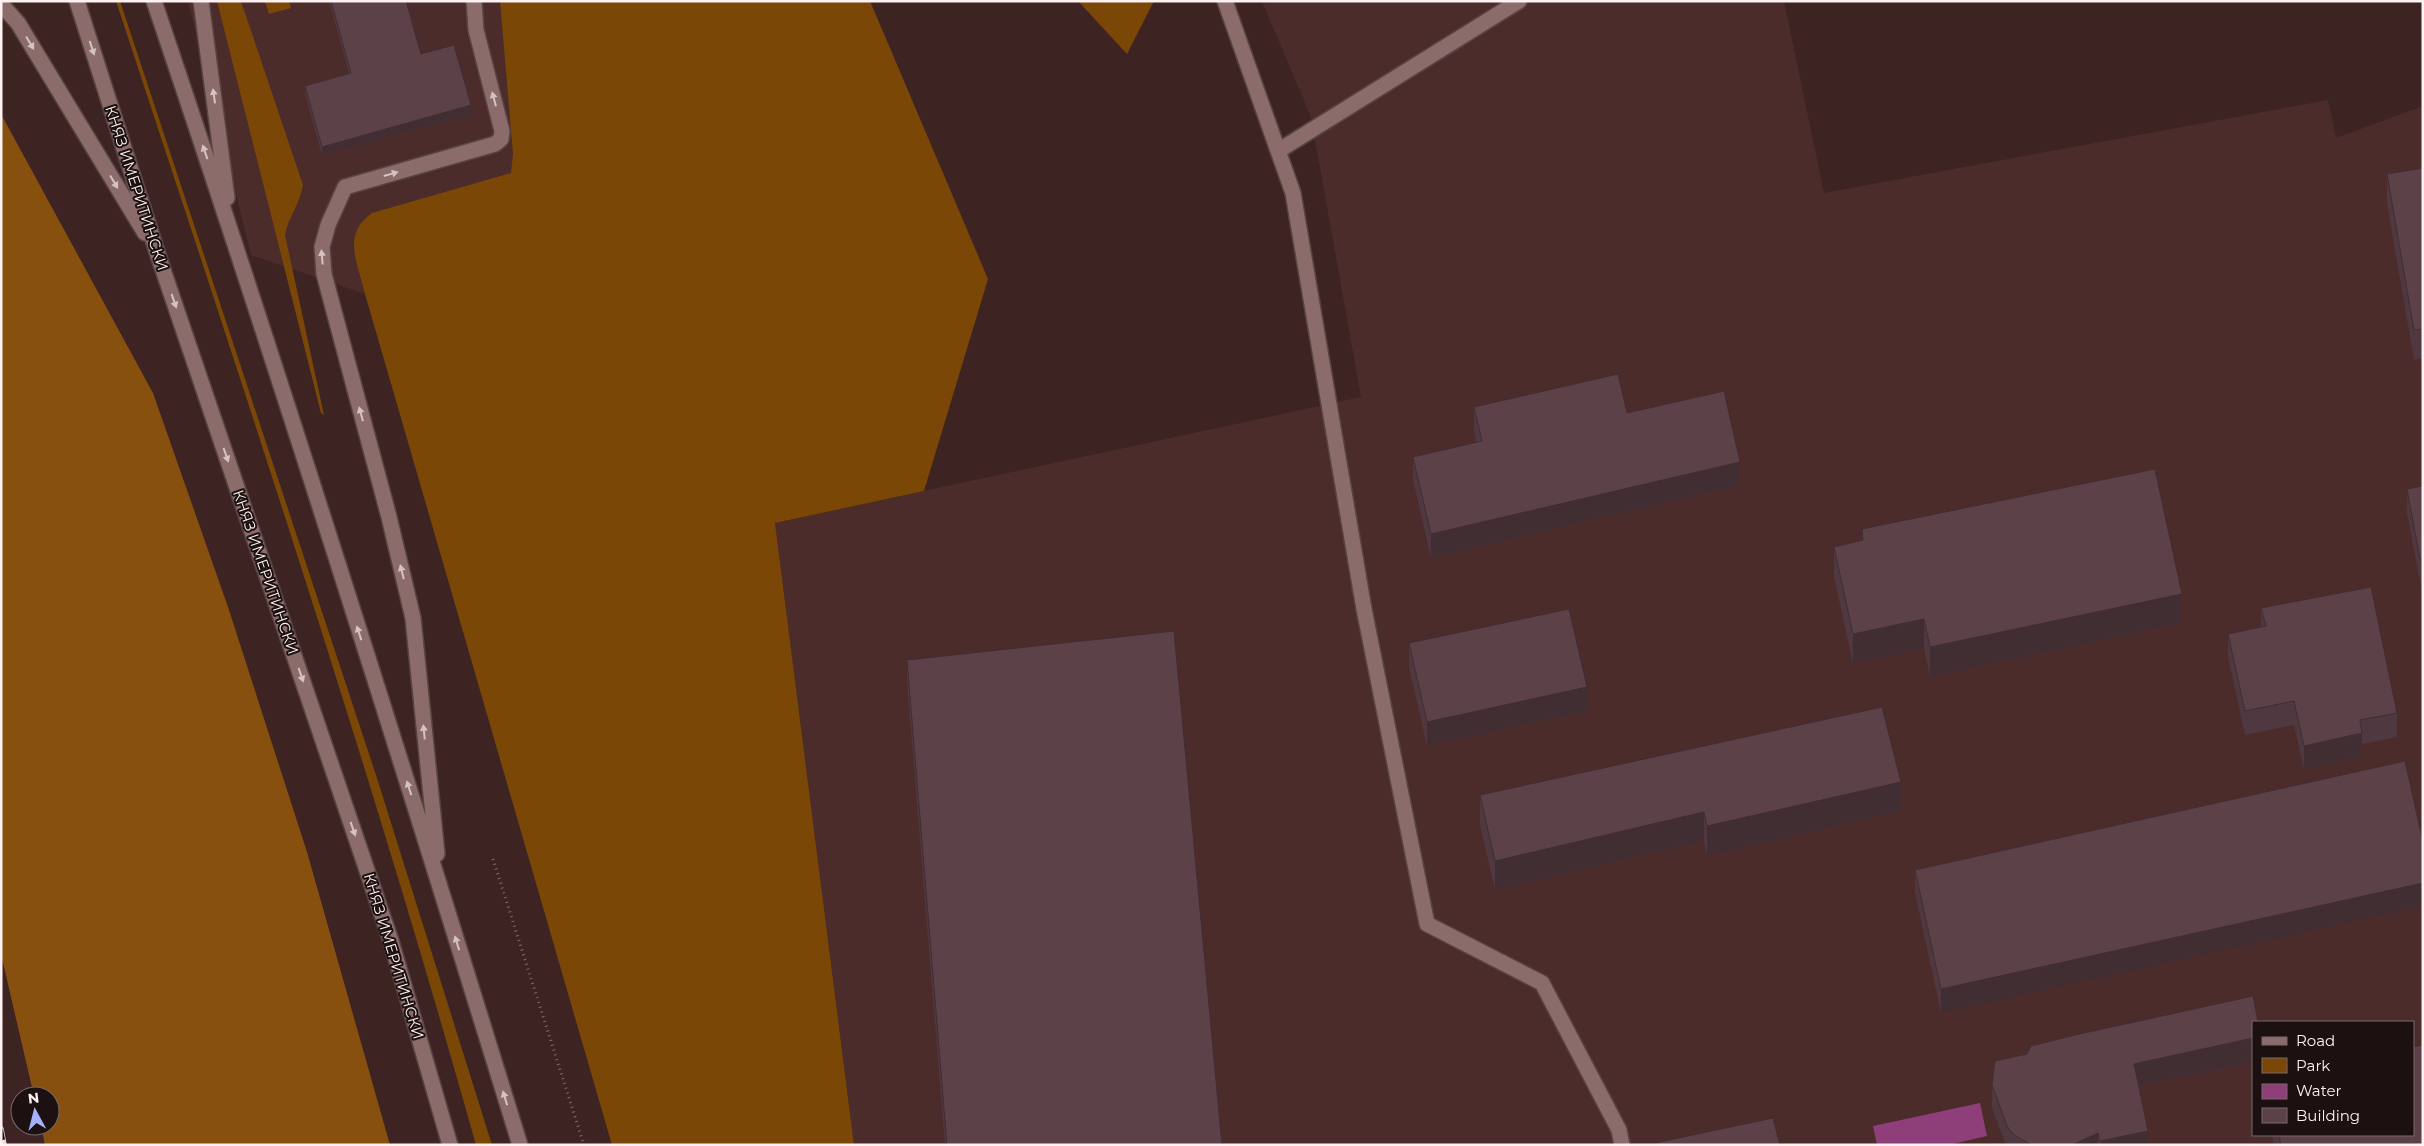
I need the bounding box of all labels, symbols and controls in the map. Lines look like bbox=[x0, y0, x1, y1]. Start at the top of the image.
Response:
one-way arrow bbox=[26, 36, 35, 49]
one-way arrow bbox=[88, 40, 96, 55]
one-way arrow bbox=[209, 88, 217, 104]
one-way arrow bbox=[489, 92, 497, 107]
street label: КНЯЗ ИМЕРИТИНСКИ bbox=[101, 103, 173, 273]
one-way arrow bbox=[201, 144, 209, 159]
one-way arrow bbox=[384, 169, 399, 177]
one-way arrow bbox=[110, 175, 119, 188]
one-way arrow bbox=[318, 249, 326, 265]
one-way arrow bbox=[171, 293, 178, 308]
one-way arrow bbox=[357, 407, 365, 422]
one-way arrow bbox=[223, 447, 231, 462]
street label: КНЯЗ ИМЕРИТИНСКИ bbox=[229, 487, 303, 657]
one-way arrow bbox=[398, 564, 406, 579]
one-way arrow bbox=[355, 625, 363, 640]
one-way arrow bbox=[298, 667, 305, 682]
one-way arrow bbox=[420, 724, 428, 740]
one-way arrow bbox=[404, 780, 412, 795]
one-way arrow bbox=[350, 821, 357, 836]
street label: КНЯЗ ИМЕРИТИНСКИ bbox=[360, 871, 428, 1041]
one-way arrow bbox=[453, 935, 461, 950]
legend bbox=[2252, 1021, 2414, 1136]
text: Road bbox=[2296, 1031, 2335, 1050]
text: Park bbox=[2296, 1056, 2330, 1075]
text: Water bbox=[2296, 1081, 2342, 1100]
north arrow bbox=[10, 1086, 60, 1136]
text: N bbox=[27, 1088, 40, 1108]
one-way arrow bbox=[501, 1091, 509, 1106]
text: Building bbox=[2296, 1106, 2360, 1125]

